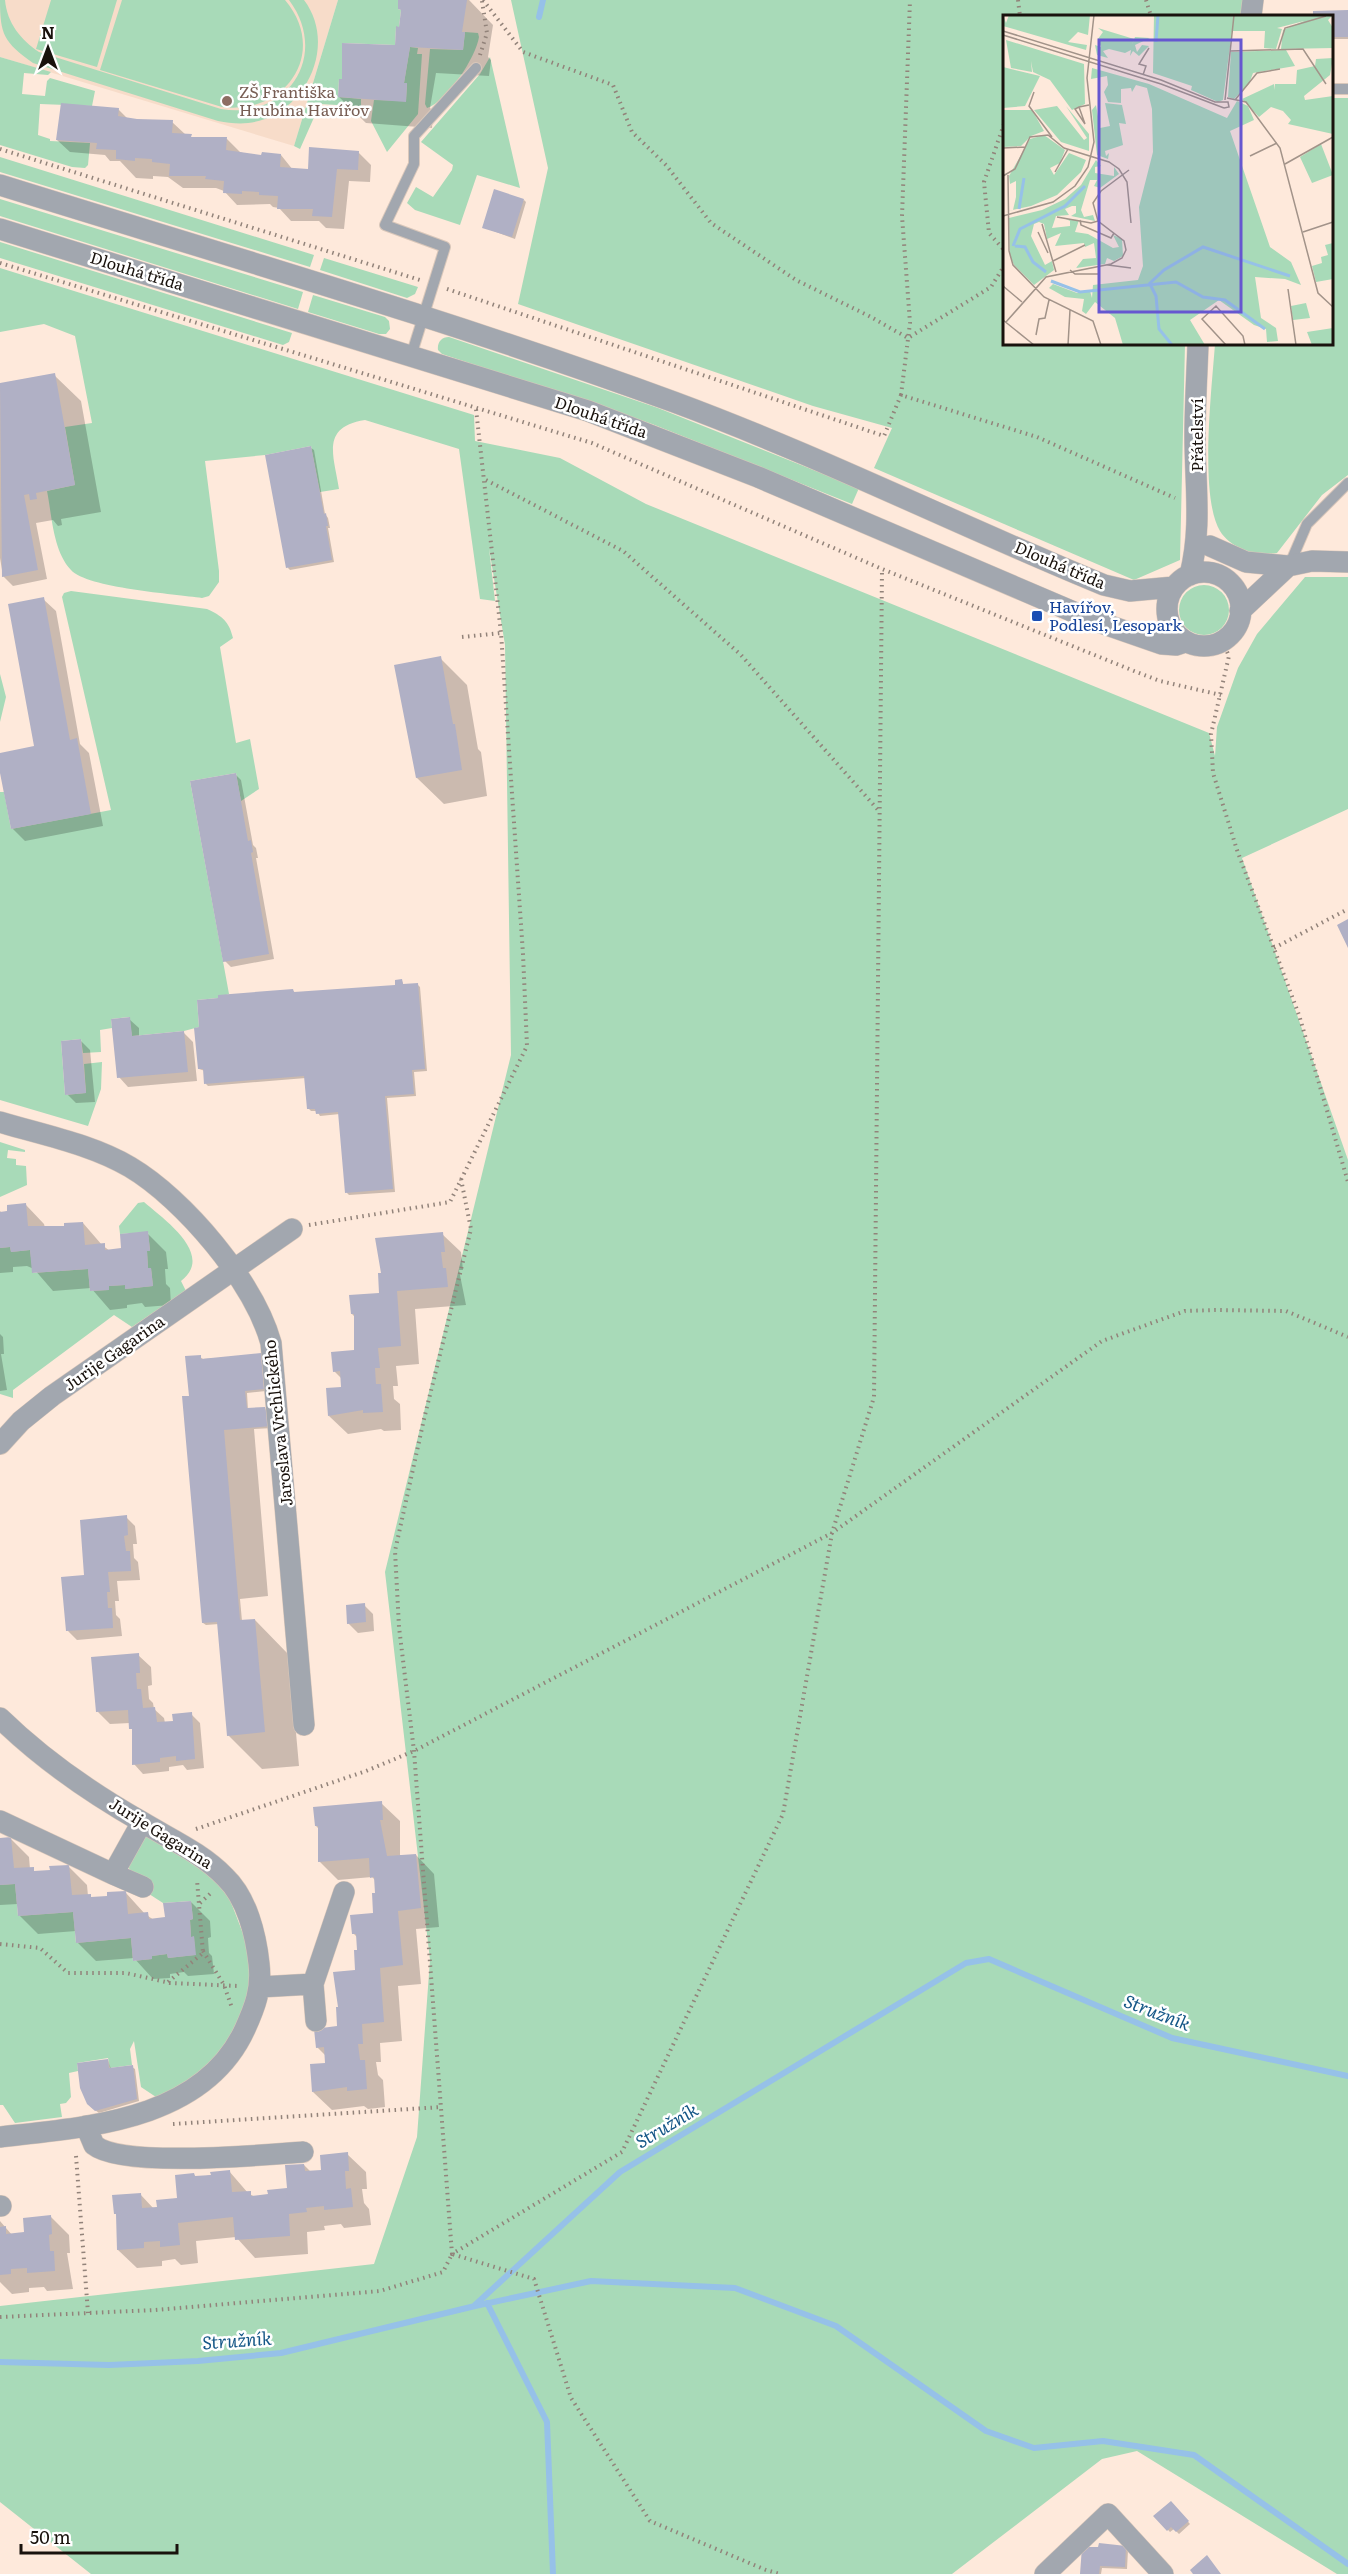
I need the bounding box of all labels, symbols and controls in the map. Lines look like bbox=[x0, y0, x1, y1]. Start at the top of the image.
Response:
inset map bbox=[1003, 15, 1333, 345]
north arrow bbox=[18, 18, 78, 78]
text: N bbox=[41, 20, 55, 44]
place label: ZŠ Františka Hrubína Havířov bbox=[239, 79, 370, 121]
marker: ZŠ Františka Hrubína Havířov bbox=[220, 94, 234, 108]
street label: Dlouhá třída bbox=[88, 244, 187, 296]
street label: Dlouhá třída bbox=[552, 389, 651, 443]
street label: Přátelství bbox=[1184, 398, 1208, 472]
street label: Dlouhá třída bbox=[1011, 534, 1110, 594]
place label: Havířov, Podlesí, Lesopark bbox=[1049, 594, 1182, 636]
marker: Havířov, Podlesí, Lesopark bbox=[1030, 609, 1044, 623]
street label: Jurije Gagarina bbox=[58, 1308, 169, 1396]
street label: Jaroslava Vrchlického bbox=[256, 1339, 298, 1508]
street label: Jurije Gagarina bbox=[105, 1791, 218, 1874]
water label: Stružník bbox=[1120, 1987, 1195, 2037]
water label: Stružník bbox=[630, 2095, 703, 2154]
water label: Stružník bbox=[201, 2324, 273, 2355]
scale bar bbox=[21, 2517, 177, 2555]
text: 50 m bbox=[30, 2523, 71, 2550]

